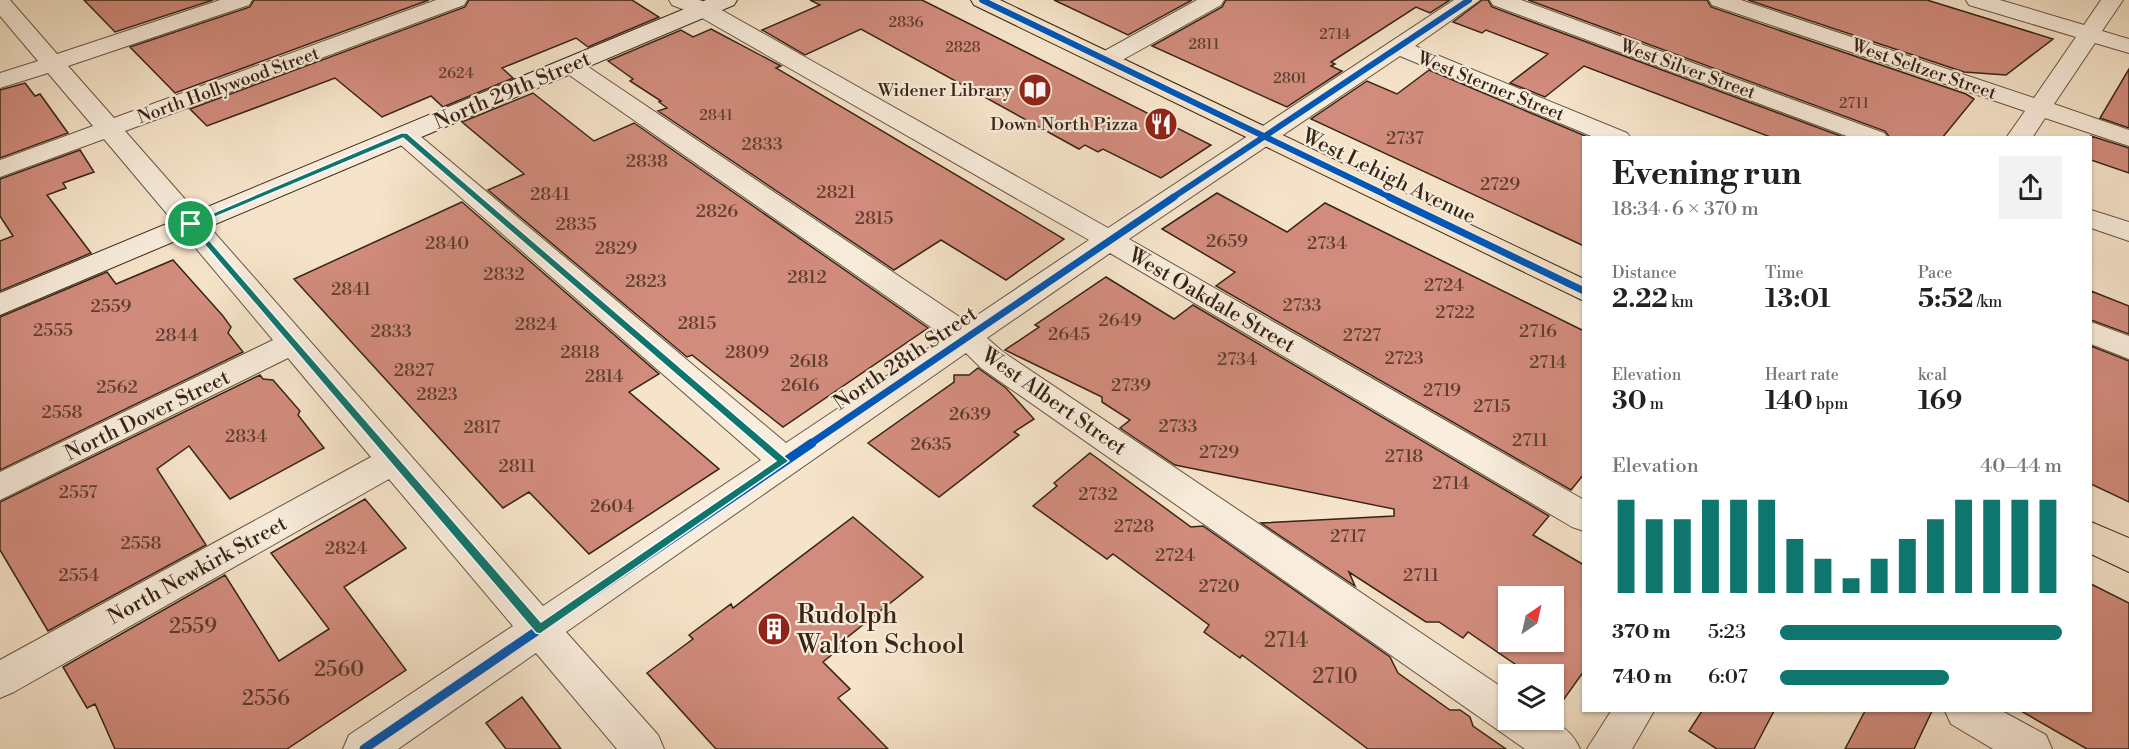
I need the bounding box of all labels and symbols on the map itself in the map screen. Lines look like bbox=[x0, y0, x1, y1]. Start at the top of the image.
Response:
house number: 2836 bbox=[888, 13, 924, 32]
house number: 2714 bbox=[1319, 25, 1351, 44]
street label: West Silver Street bbox=[1616, 34, 1759, 105]
street label: West Seltzer Street bbox=[1847, 34, 2000, 105]
house number: 2811 bbox=[1189, 35, 1220, 54]
house number: 2828 bbox=[945, 38, 981, 57]
street label: North Hollywood Street bbox=[134, 42, 323, 129]
street label: North 29th Street bbox=[430, 46, 595, 136]
street label: West Sterner Street bbox=[1413, 46, 1568, 127]
house number: 2624 bbox=[438, 64, 474, 83]
house number: 2801 bbox=[1273, 69, 1307, 88]
library icon: Widener Library bbox=[1017, 72, 1053, 108]
place label: Widener Library bbox=[877, 79, 1012, 102]
house number: 2711 bbox=[1839, 94, 1870, 113]
house number: 2841 bbox=[699, 106, 733, 125]
restaurant icon: Down North Pizza bbox=[1143, 106, 1179, 142]
place label: Down North Pizza bbox=[990, 113, 1139, 136]
street label: West Lehigh Avenue bbox=[1296, 123, 1480, 230]
house number: 2737 bbox=[1386, 127, 1424, 150]
house number: 2833 bbox=[741, 133, 783, 156]
house number: 2838 bbox=[626, 150, 668, 173]
house number: 2729 bbox=[1480, 173, 1520, 196]
house number: 2821 bbox=[816, 181, 856, 204]
house number: 2841 bbox=[530, 183, 570, 206]
pin bbox=[165, 198, 216, 249]
house number: 2826 bbox=[696, 200, 738, 223]
house number: 2815 bbox=[855, 207, 893, 230]
house number: 2835 bbox=[555, 213, 597, 236]
house number: 2659 bbox=[1206, 230, 1248, 253]
house number: 2840 bbox=[425, 232, 469, 255]
house number: 2734 bbox=[1307, 232, 1347, 255]
house number: 2829 bbox=[595, 237, 637, 260]
street label: West Oakdale Street bbox=[1123, 242, 1300, 359]
house number: 2832 bbox=[483, 263, 525, 286]
house number: 2812 bbox=[787, 266, 827, 289]
house number: 2823 bbox=[625, 270, 667, 293]
house number: 2724 bbox=[1424, 274, 1464, 297]
house number: 2841 bbox=[331, 278, 371, 301]
house number: 2733 bbox=[1283, 294, 1322, 317]
house number: 2559 bbox=[90, 295, 132, 318]
street label: North 28th Street bbox=[829, 301, 983, 417]
house number: 2722 bbox=[1435, 301, 1475, 324]
house number: 2649 bbox=[1098, 309, 1142, 332]
house number: 2815 bbox=[678, 312, 716, 335]
house number: 2824 bbox=[515, 313, 557, 336]
house number: 2555 bbox=[33, 319, 73, 342]
house number: 2833 bbox=[370, 320, 412, 343]
house number: 2716 bbox=[1519, 320, 1557, 343]
house number: 2645 bbox=[1048, 323, 1090, 346]
house number: 2844 bbox=[155, 324, 199, 347]
house number: 2727 bbox=[1343, 324, 1381, 347]
house number: 2818 bbox=[560, 341, 600, 364]
house number: 2809 bbox=[725, 341, 769, 364]
street label: West Albert Street bbox=[975, 342, 1131, 462]
house number: 2723 bbox=[1384, 347, 1424, 370]
house number: 2734 bbox=[1217, 348, 1257, 371]
house number: 2618 bbox=[789, 350, 829, 373]
house number: 2714 bbox=[1529, 351, 1567, 374]
house number: 2827 bbox=[394, 359, 434, 382]
street label: North Dover Street bbox=[61, 364, 235, 467]
house number: 2814 bbox=[585, 365, 624, 388]
house number: 2616 bbox=[781, 374, 819, 397]
house number: 2739 bbox=[1111, 374, 1151, 397]
house number: 2562 bbox=[96, 376, 138, 399]
house number: 2719 bbox=[1423, 379, 1461, 402]
house number: 2823 bbox=[416, 383, 458, 406]
house number: 2715 bbox=[1473, 395, 1511, 418]
house number: 2558 bbox=[41, 401, 83, 424]
house number: 2639 bbox=[949, 403, 991, 426]
house number: 2733 bbox=[1159, 415, 1198, 438]
house number: 2817 bbox=[464, 416, 500, 439]
house number: 2834 bbox=[225, 425, 267, 448]
house number: 2711 bbox=[1512, 429, 1548, 452]
house number: 2635 bbox=[910, 433, 952, 456]
house number: 2729 bbox=[1199, 441, 1239, 464]
house number: 2718 bbox=[1385, 445, 1423, 468]
house number: 2811 bbox=[498, 455, 536, 478]
house number: 2714 bbox=[1432, 472, 1470, 495]
house number: 2557 bbox=[59, 481, 97, 504]
house number: 2732 bbox=[1078, 483, 1118, 506]
house number: 2604 bbox=[590, 495, 634, 518]
street label: North Newkirk Street bbox=[103, 511, 292, 631]
house number: 2728 bbox=[1114, 515, 1154, 538]
house number: 2717 bbox=[1330, 525, 1366, 548]
house number: 2558 bbox=[120, 532, 162, 555]
house number: 2824 bbox=[325, 537, 367, 560]
house number: 2724 bbox=[1155, 544, 1195, 567]
house number: 2554 bbox=[58, 564, 100, 587]
house number: 2711 bbox=[1403, 564, 1439, 587]
house number: 2720 bbox=[1198, 575, 1240, 598]
north arrow bbox=[1498, 586, 1564, 652]
place label: Rudolph Walton School bbox=[796, 599, 965, 661]
building icon: Rudolph Walton School bbox=[756, 611, 792, 647]
house number: 2559 bbox=[169, 614, 217, 640]
house number: 2714 bbox=[1264, 628, 1308, 654]
house number: 2560 bbox=[314, 657, 364, 683]
house number: 2710 bbox=[1312, 664, 1358, 690]
house number: 2556 bbox=[242, 686, 290, 712]

